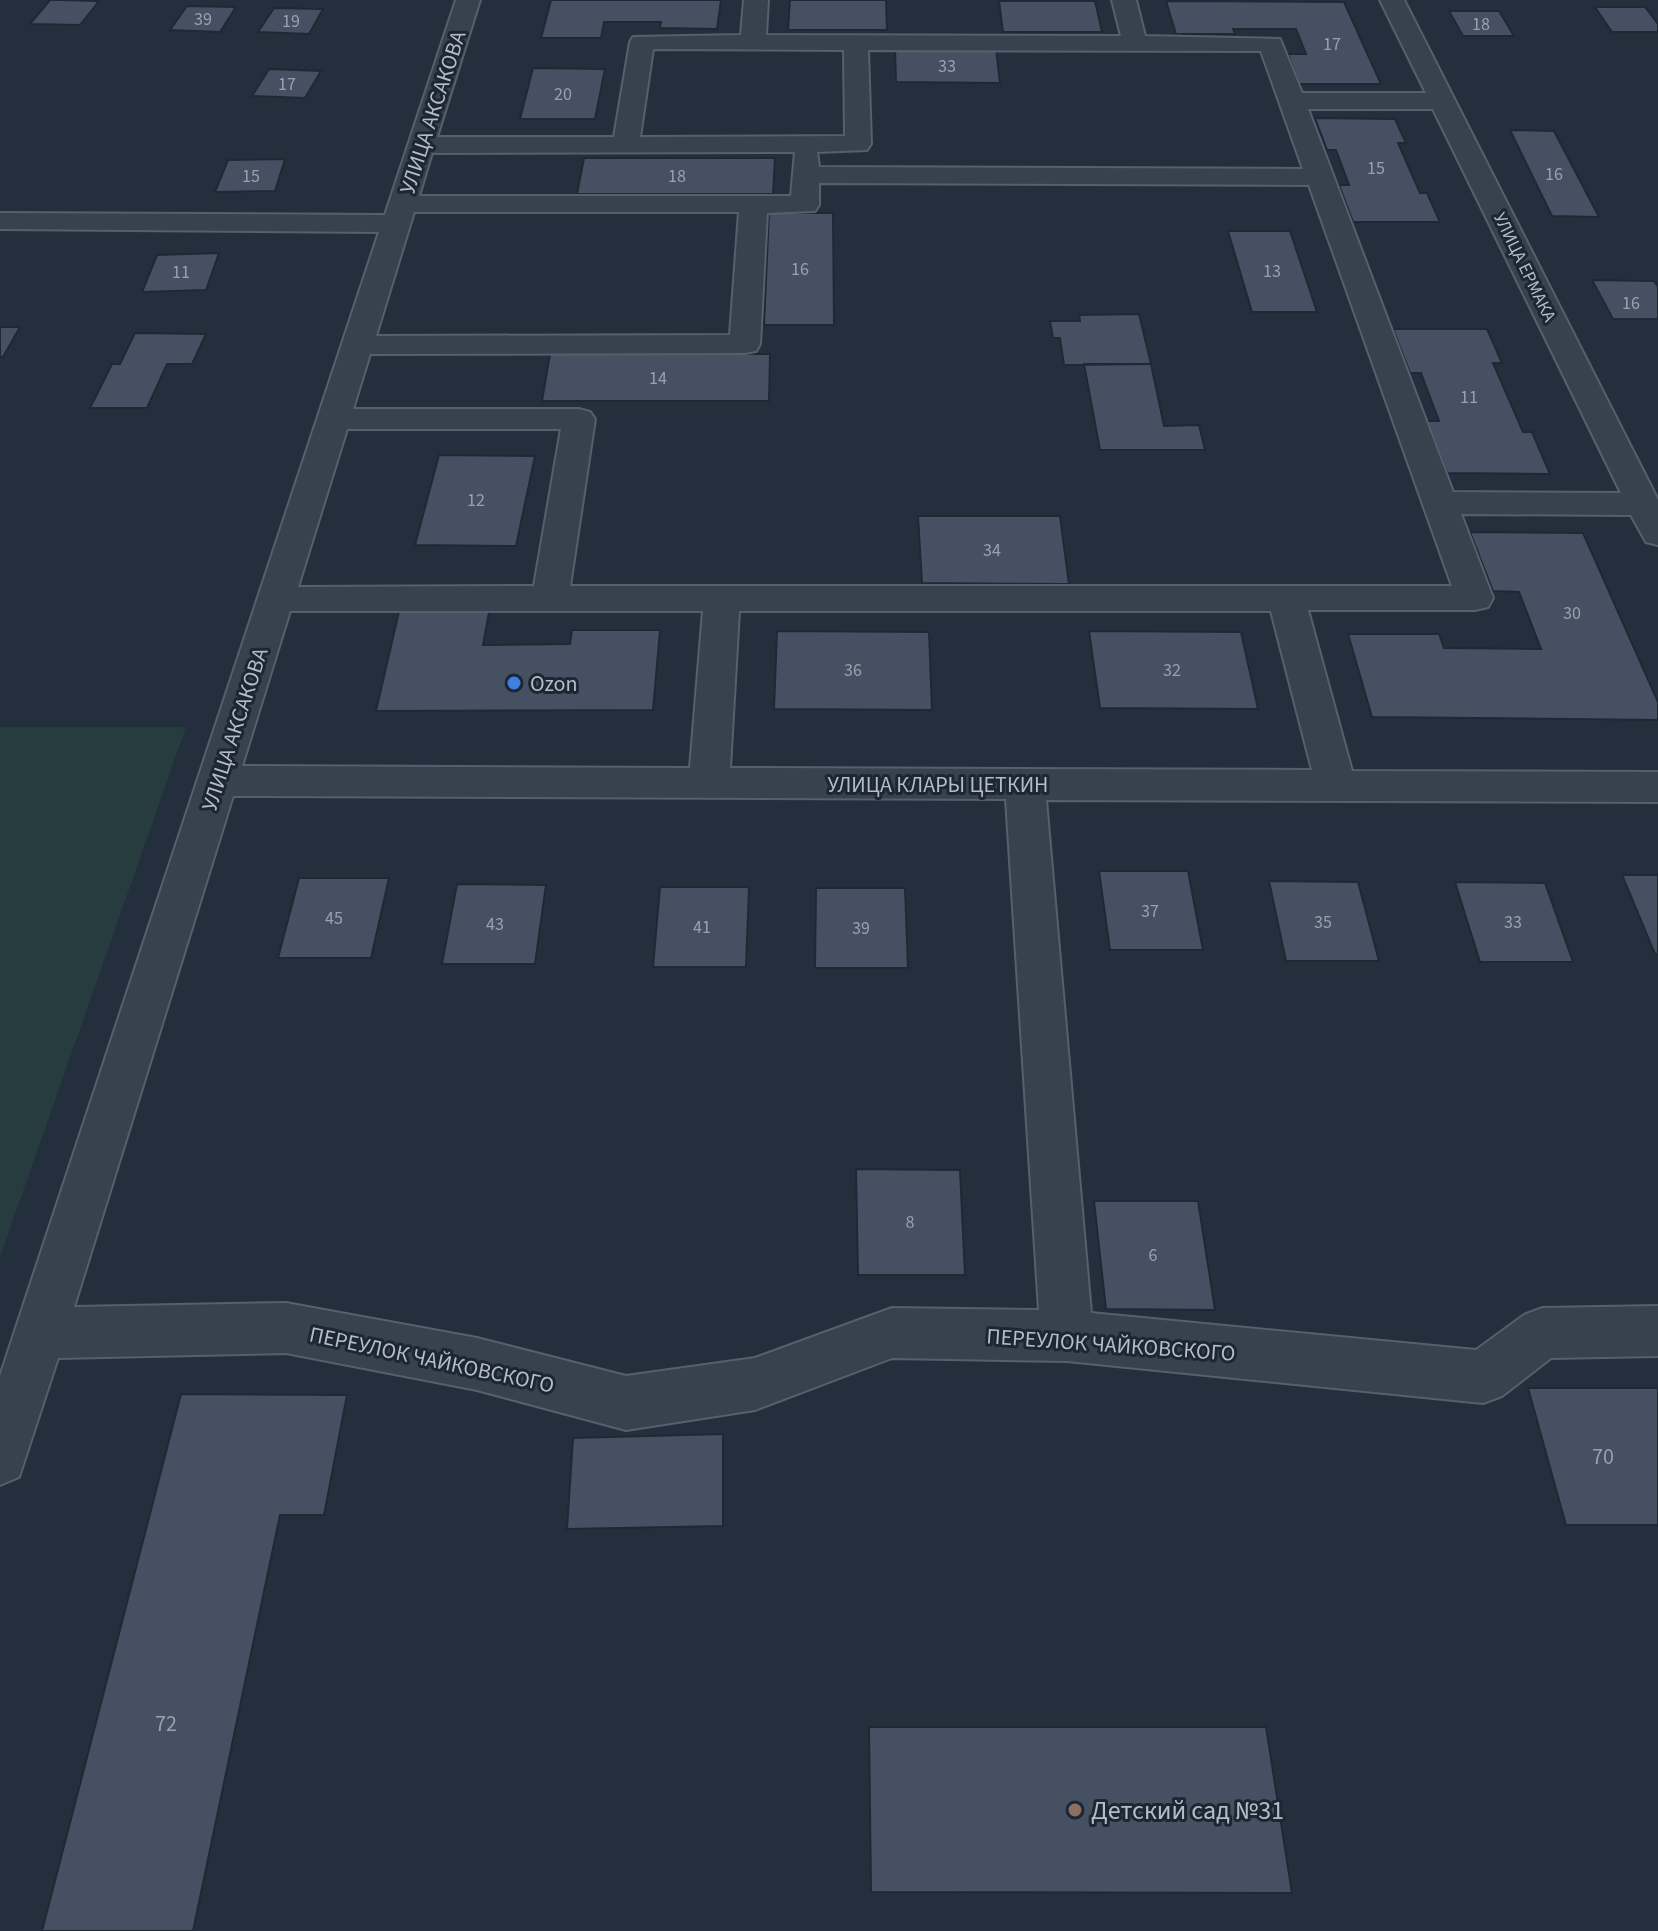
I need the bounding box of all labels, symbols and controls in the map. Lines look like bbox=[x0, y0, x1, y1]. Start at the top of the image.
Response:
house number: 39 bbox=[194, 7, 212, 32]
house number: 19 bbox=[282, 9, 300, 34]
house number: 18 bbox=[1472, 12, 1490, 37]
street label: УЛИЦА АКСАКОВА bbox=[391, 27, 474, 198]
house number: 17 bbox=[1323, 32, 1341, 57]
house number: 33 bbox=[938, 54, 956, 79]
house number: 17 bbox=[278, 72, 296, 97]
house number: 20 bbox=[554, 82, 572, 107]
house number: 15 bbox=[1367, 156, 1385, 181]
house number: 16 bbox=[1545, 162, 1563, 187]
house number: 15 bbox=[242, 164, 260, 189]
house number: 18 bbox=[668, 164, 686, 189]
street label: УЛИЦА ЕРМАКА bbox=[1487, 208, 1562, 326]
house number: 16 bbox=[791, 257, 809, 282]
house number: 13 bbox=[1263, 259, 1281, 284]
house number: 11 bbox=[172, 260, 190, 285]
house number: 16 bbox=[1622, 291, 1640, 316]
house number: 14 bbox=[649, 366, 667, 391]
house number: 11 bbox=[1460, 385, 1478, 410]
house number: 12 bbox=[467, 488, 485, 513]
house number: 34 bbox=[983, 538, 1001, 563]
house number: 30 bbox=[1563, 601, 1581, 626]
street label: УЛИЦА АКСАКОВА bbox=[193, 644, 276, 815]
house number: 36 bbox=[844, 658, 862, 683]
house number: 32 bbox=[1163, 658, 1181, 683]
place label: Ozon bbox=[530, 668, 578, 700]
marker: Ozon bbox=[505, 674, 523, 692]
street label: УЛИЦА КЛАРЫ ЦЕТКИН bbox=[828, 769, 1048, 801]
house number: 37 bbox=[1141, 899, 1159, 924]
house number: 45 bbox=[325, 906, 343, 931]
house number: 35 bbox=[1314, 910, 1332, 935]
house number: 33 bbox=[1504, 910, 1522, 935]
house number: 43 bbox=[486, 912, 504, 937]
house number: 41 bbox=[693, 915, 711, 940]
house number: 39 bbox=[852, 916, 870, 941]
house number: 8 bbox=[906, 1210, 915, 1235]
house number: 6 bbox=[1149, 1243, 1158, 1268]
street label: ПЕРЕУЛОК ЧАЙКОВСКОГО bbox=[306, 1318, 557, 1402]
street label: ПЕРЕУЛОК ЧАЙКОВСКОГО bbox=[985, 1320, 1236, 1370]
house number: 70 bbox=[1592, 1441, 1614, 1473]
house number: 72 bbox=[155, 1708, 177, 1740]
place label: Детский сад №31 bbox=[1091, 1792, 1284, 1829]
marker: Детский сад №31 bbox=[1066, 1801, 1084, 1819]

